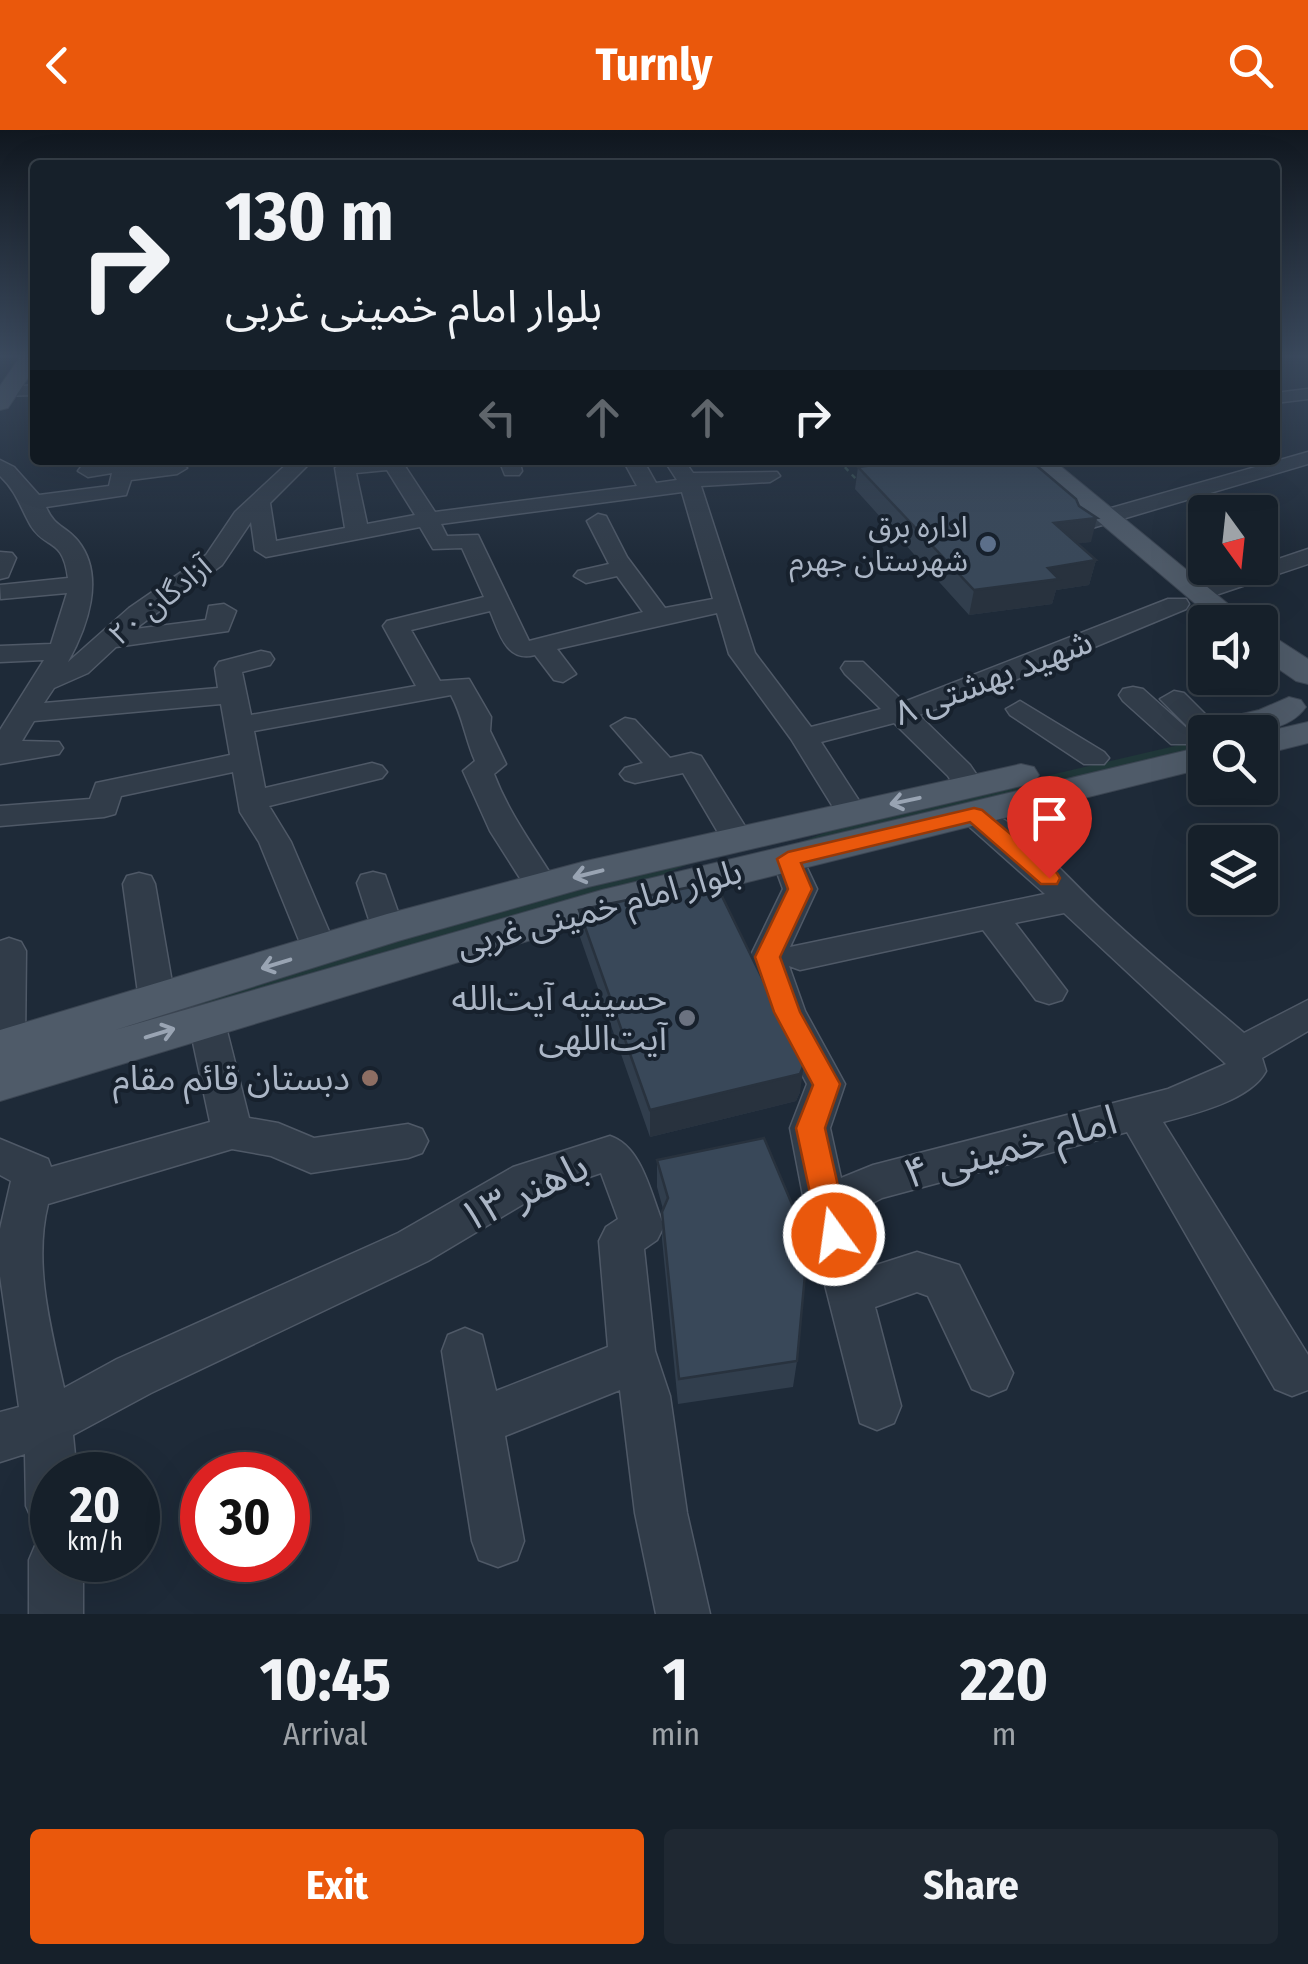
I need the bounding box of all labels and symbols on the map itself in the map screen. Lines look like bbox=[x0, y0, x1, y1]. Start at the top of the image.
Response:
north arrow bbox=[1188, 495, 1278, 585]
place label: اداره برق شهرستان جهرم bbox=[789, 509, 968, 583]
marker: اداره برق شهرستان جهرم bbox=[977, 533, 999, 555]
street label: آزادگان ۲۰ bbox=[101, 548, 220, 653]
street label: شهید بهشتی ۸ bbox=[888, 620, 1098, 734]
pin bbox=[1007, 776, 1092, 879]
one-way arrow bbox=[890, 793, 922, 811]
street label: بلوار امام خمینی غربی bbox=[452, 850, 747, 971]
one-way arrow bbox=[573, 865, 604, 884]
one-way arrow bbox=[261, 956, 292, 974]
place label: حسینیه آیت‌الله آیت‌اللهی bbox=[451, 977, 669, 1059]
marker: حسینیه آیت‌الله آیت‌اللهی bbox=[676, 1007, 698, 1029]
one-way arrow bbox=[144, 1023, 175, 1041]
place label: دبستان قائم مقام bbox=[113, 1057, 350, 1105]
marker: دبستان قائم مقام bbox=[359, 1067, 381, 1089]
street label: امام خمینی ۴ bbox=[898, 1095, 1124, 1205]
street label: باهنر ۱۳ bbox=[451, 1140, 596, 1243]
position arrow bbox=[782, 1183, 886, 1287]
speed limit sign: 30 bbox=[180, 1452, 310, 1582]

